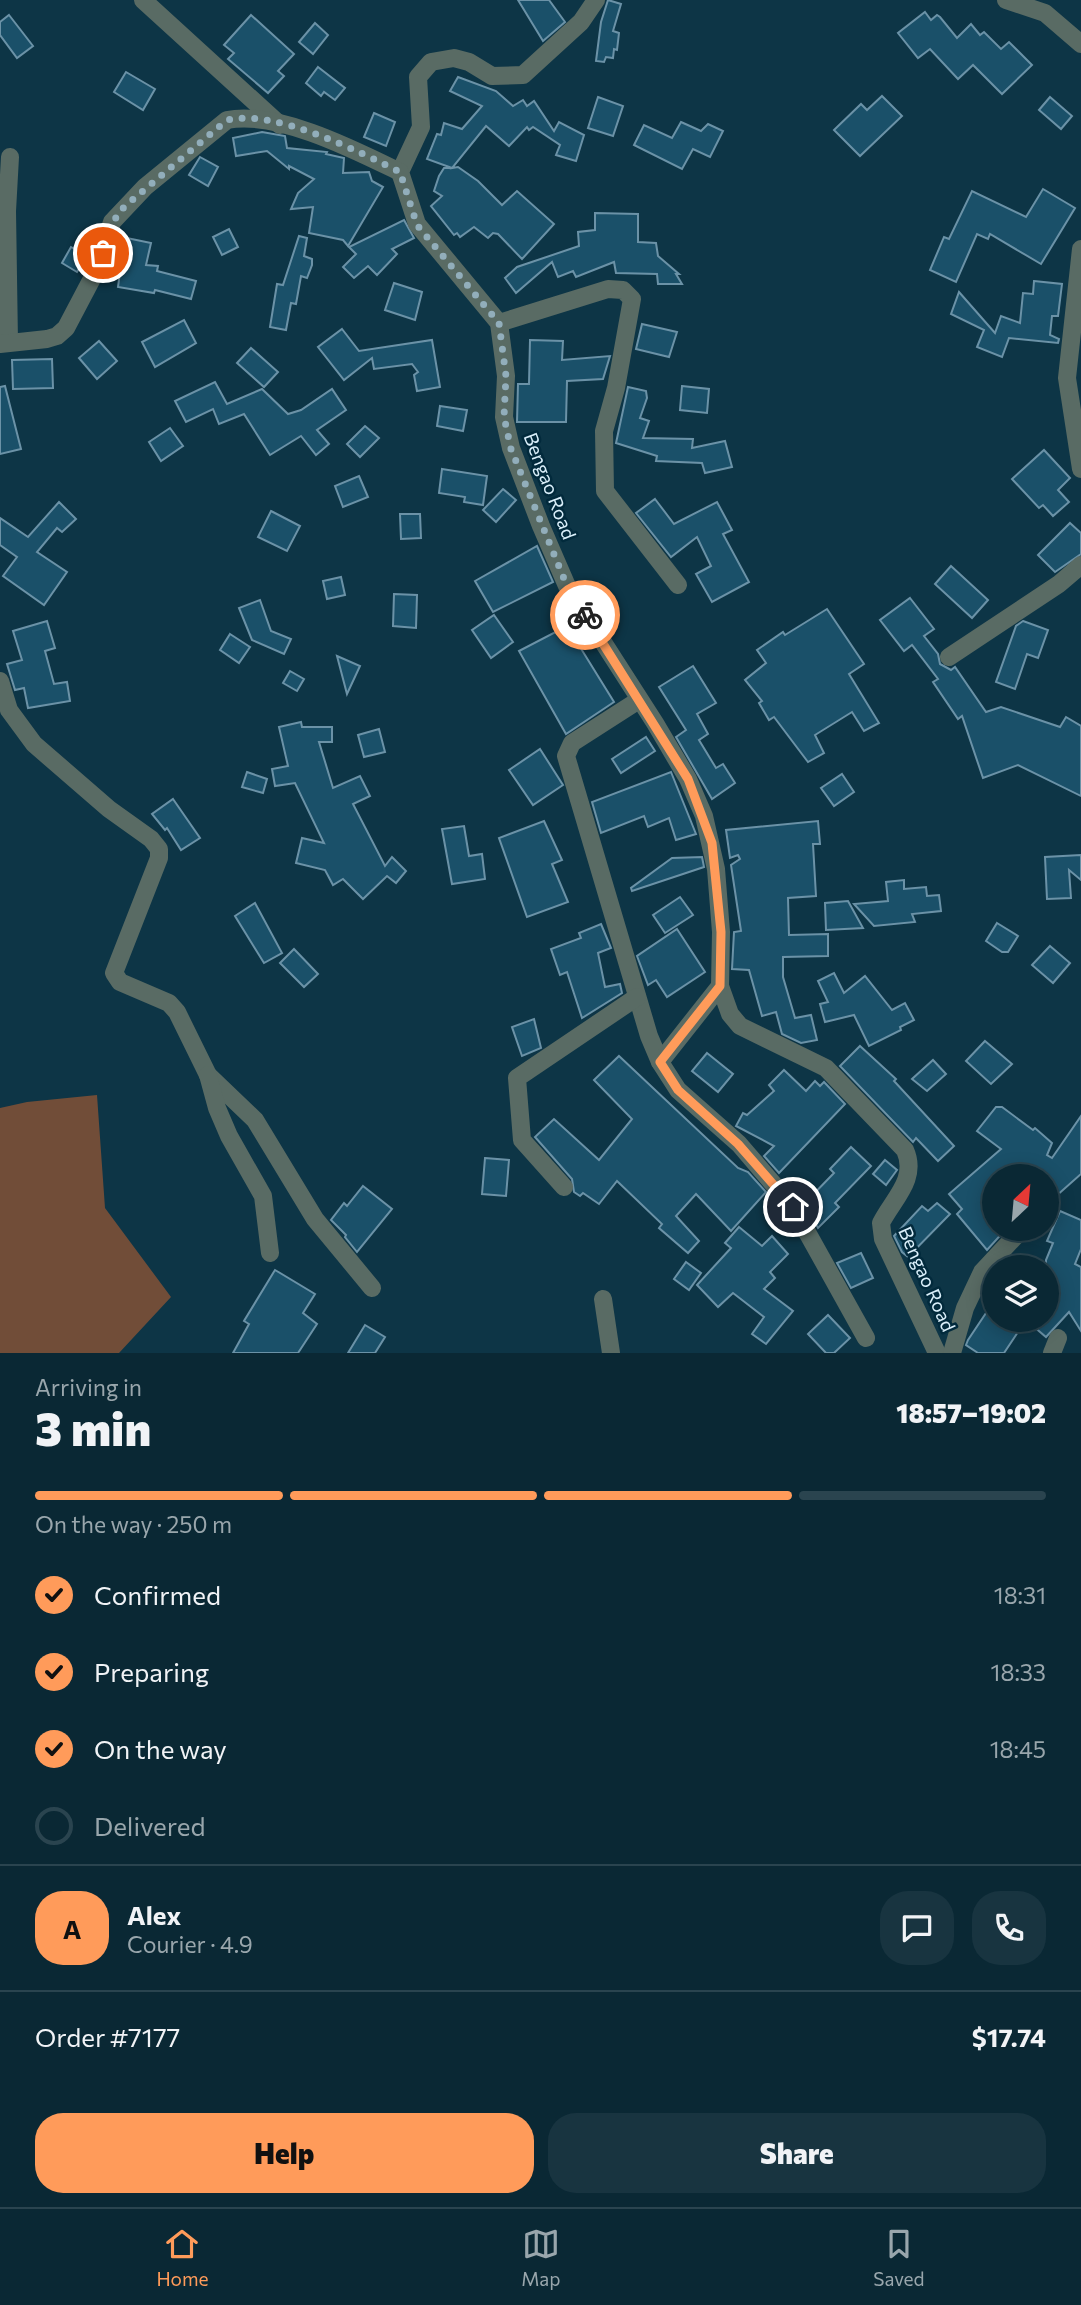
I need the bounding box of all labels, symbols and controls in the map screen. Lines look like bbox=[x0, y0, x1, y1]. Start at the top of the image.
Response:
pin bbox=[73, 223, 133, 283]
icon: bag bbox=[84, 234, 122, 272]
street label: Bengao Road bbox=[520, 429, 581, 543]
courier bbox=[550, 580, 620, 650]
icon: bike bbox=[566, 596, 604, 634]
north arrow bbox=[982, 1164, 1059, 1241]
map controls bbox=[982, 1164, 1059, 1332]
pin bbox=[763, 1177, 823, 1237]
icon: home bbox=[774, 1188, 812, 1226]
street label: Bengao Road bbox=[894, 1223, 961, 1335]
button: layers bbox=[982, 1255, 1059, 1332]
text: Arriving in bbox=[35, 1373, 142, 1401]
text: 18:57–19:02 bbox=[896, 1397, 1046, 1428]
text: 3 min bbox=[35, 1399, 151, 1455]
text: On the way · 250 m bbox=[35, 1510, 232, 1538]
icon: check bbox=[35, 1576, 73, 1614]
text: Confirmed bbox=[94, 1579, 221, 1610]
text: 18:31 bbox=[994, 1581, 1046, 1609]
icon: check bbox=[35, 1653, 73, 1691]
text: Preparing bbox=[94, 1656, 209, 1687]
text: 18:33 bbox=[991, 1658, 1046, 1686]
icon: check bbox=[35, 1730, 73, 1768]
text: On the way bbox=[94, 1733, 227, 1764]
text: 18:45 bbox=[990, 1735, 1046, 1763]
text: Delivered bbox=[94, 1810, 205, 1841]
button: chat bbox=[880, 1891, 954, 1965]
button: phone bbox=[972, 1891, 1046, 1965]
text: Alex bbox=[127, 1899, 181, 1930]
text: A bbox=[63, 1913, 81, 1944]
text: Courier · 4.9 bbox=[127, 1930, 253, 1958]
text: Order #7177 bbox=[35, 2021, 180, 2052]
text: $17.74 bbox=[972, 2021, 1046, 2052]
button: Help bbox=[35, 2113, 534, 2193]
button: Share bbox=[548, 2113, 1046, 2193]
tab: Home bbox=[156, 2225, 209, 2290]
tab: Map bbox=[521, 2225, 561, 2290]
tab: Saved bbox=[873, 2225, 925, 2290]

